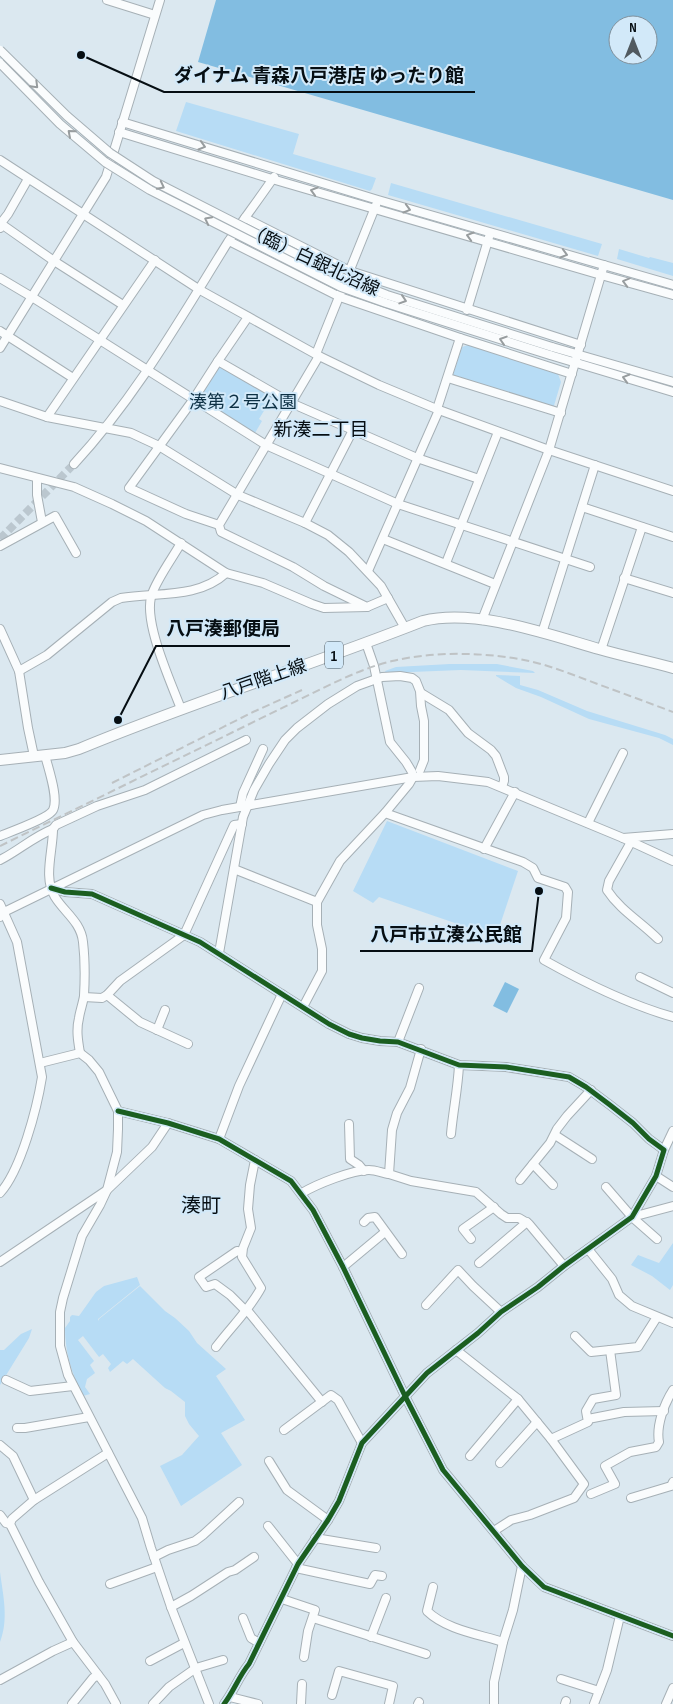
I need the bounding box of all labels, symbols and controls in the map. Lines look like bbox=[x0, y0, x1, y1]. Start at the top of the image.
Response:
north arrow bbox=[608, 15, 658, 65]
text: N bbox=[629, 19, 637, 36]
callout: ダイナム 青森八戸港店 ゆったり館 bbox=[164, 58, 475, 92]
text: ダイナム 青森八戸港店 ゆったり館 bbox=[174, 65, 464, 88]
one-way arrow bbox=[29, 79, 38, 88]
one-way arrow bbox=[68, 130, 77, 139]
one-way arrow bbox=[197, 141, 205, 151]
one-way arrow bbox=[156, 180, 165, 190]
one-way arrow bbox=[310, 186, 319, 196]
one-way arrow bbox=[403, 203, 411, 213]
one-way arrow bbox=[204, 216, 213, 226]
street label: （臨）白銀北沼線 bbox=[243, 221, 382, 300]
one-way arrow bbox=[466, 231, 475, 242]
one-way arrow bbox=[559, 248, 567, 258]
one-way arrow bbox=[621, 277, 630, 288]
one-way arrow bbox=[398, 294, 406, 304]
one-way arrow bbox=[499, 336, 508, 346]
one-way arrow bbox=[623, 374, 631, 384]
park label: 湊第２号公園 bbox=[189, 392, 297, 413]
district label: 新湊二丁目 bbox=[273, 419, 369, 442]
callout: 八戸湊郵便局 bbox=[156, 612, 290, 646]
text: 八戸湊郵便局 bbox=[166, 618, 280, 641]
road number: 1 bbox=[325, 642, 343, 668]
street label: 八戸階上線 bbox=[217, 655, 309, 704]
callout: 八戸市立湊公民館 bbox=[360, 917, 532, 951]
text: 八戸市立湊公民館 bbox=[370, 924, 522, 947]
district label: 湊町 bbox=[181, 1194, 221, 1218]

